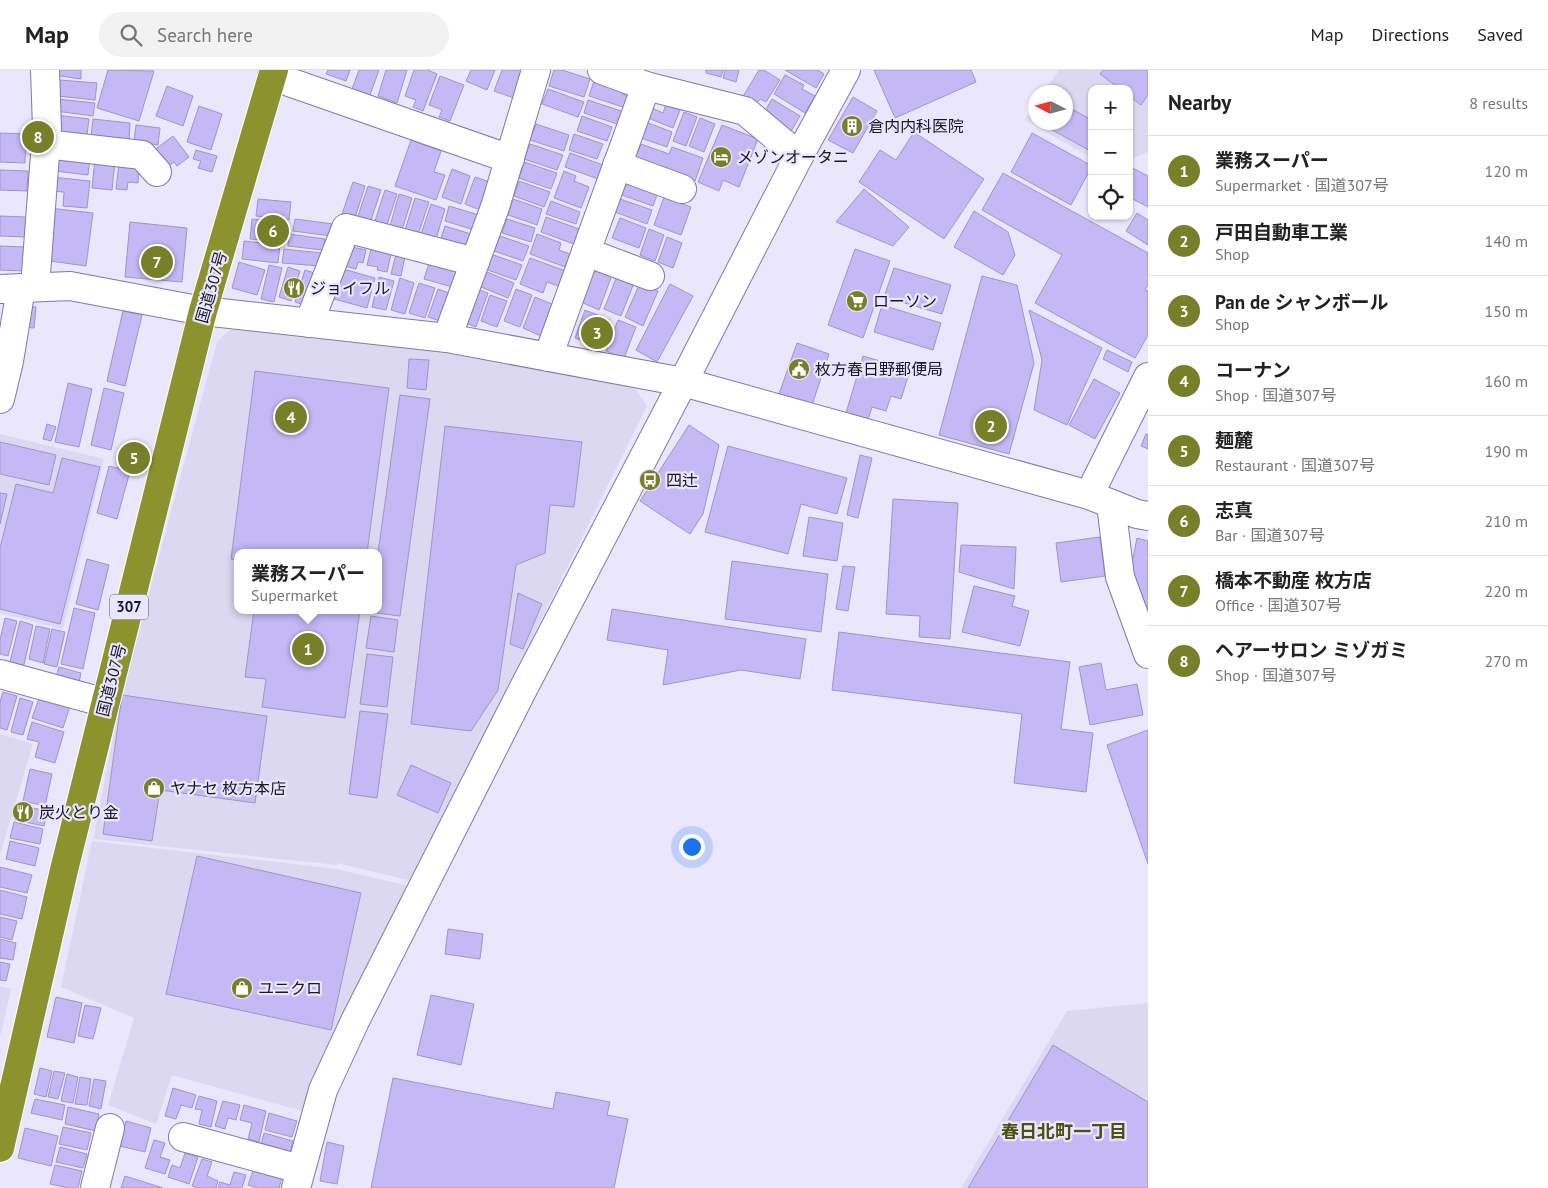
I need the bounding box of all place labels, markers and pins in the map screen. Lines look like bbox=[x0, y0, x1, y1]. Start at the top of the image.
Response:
building icon: 倉内内科医院 bbox=[840, 114, 864, 138]
place label: 倉内内科医院 bbox=[868, 116, 964, 136]
pin: 8 bbox=[22, 118, 54, 156]
hotel icon: メゾンオータニ bbox=[709, 145, 733, 169]
place label: メゾンオータニ bbox=[737, 147, 849, 167]
pin: 6 bbox=[257, 212, 289, 250]
pin: 7 bbox=[141, 243, 173, 281]
restaurant icon: ジョイフル bbox=[282, 276, 306, 300]
place label: ジョイフル bbox=[310, 278, 390, 298]
supermarket icon: ローソン bbox=[845, 289, 869, 313]
place label: ローソン bbox=[873, 291, 937, 311]
pin: 3 bbox=[581, 314, 613, 352]
public building icon: 枚方春日野郵便局 bbox=[787, 357, 811, 381]
place label: 枚方春日野郵便局 bbox=[815, 359, 943, 379]
pin: 4 bbox=[275, 398, 307, 436]
pin: 2 bbox=[975, 407, 1007, 445]
pin: 5 bbox=[118, 439, 150, 477]
bus stop icon: 四辻 bbox=[638, 468, 662, 492]
place label: 四辻 bbox=[666, 470, 698, 490]
pin: 1 bbox=[292, 630, 324, 668]
shop icon: ヤナセ 枚方本店 bbox=[142, 776, 166, 800]
place label: ヤナセ 枚方本店 bbox=[170, 778, 286, 798]
restaurant icon: 炭火とり金 bbox=[11, 800, 35, 824]
place label: 炭火とり金 bbox=[39, 802, 119, 822]
shop icon: ユニクロ bbox=[230, 976, 254, 1000]
place label: ユニクロ bbox=[258, 978, 322, 998]

